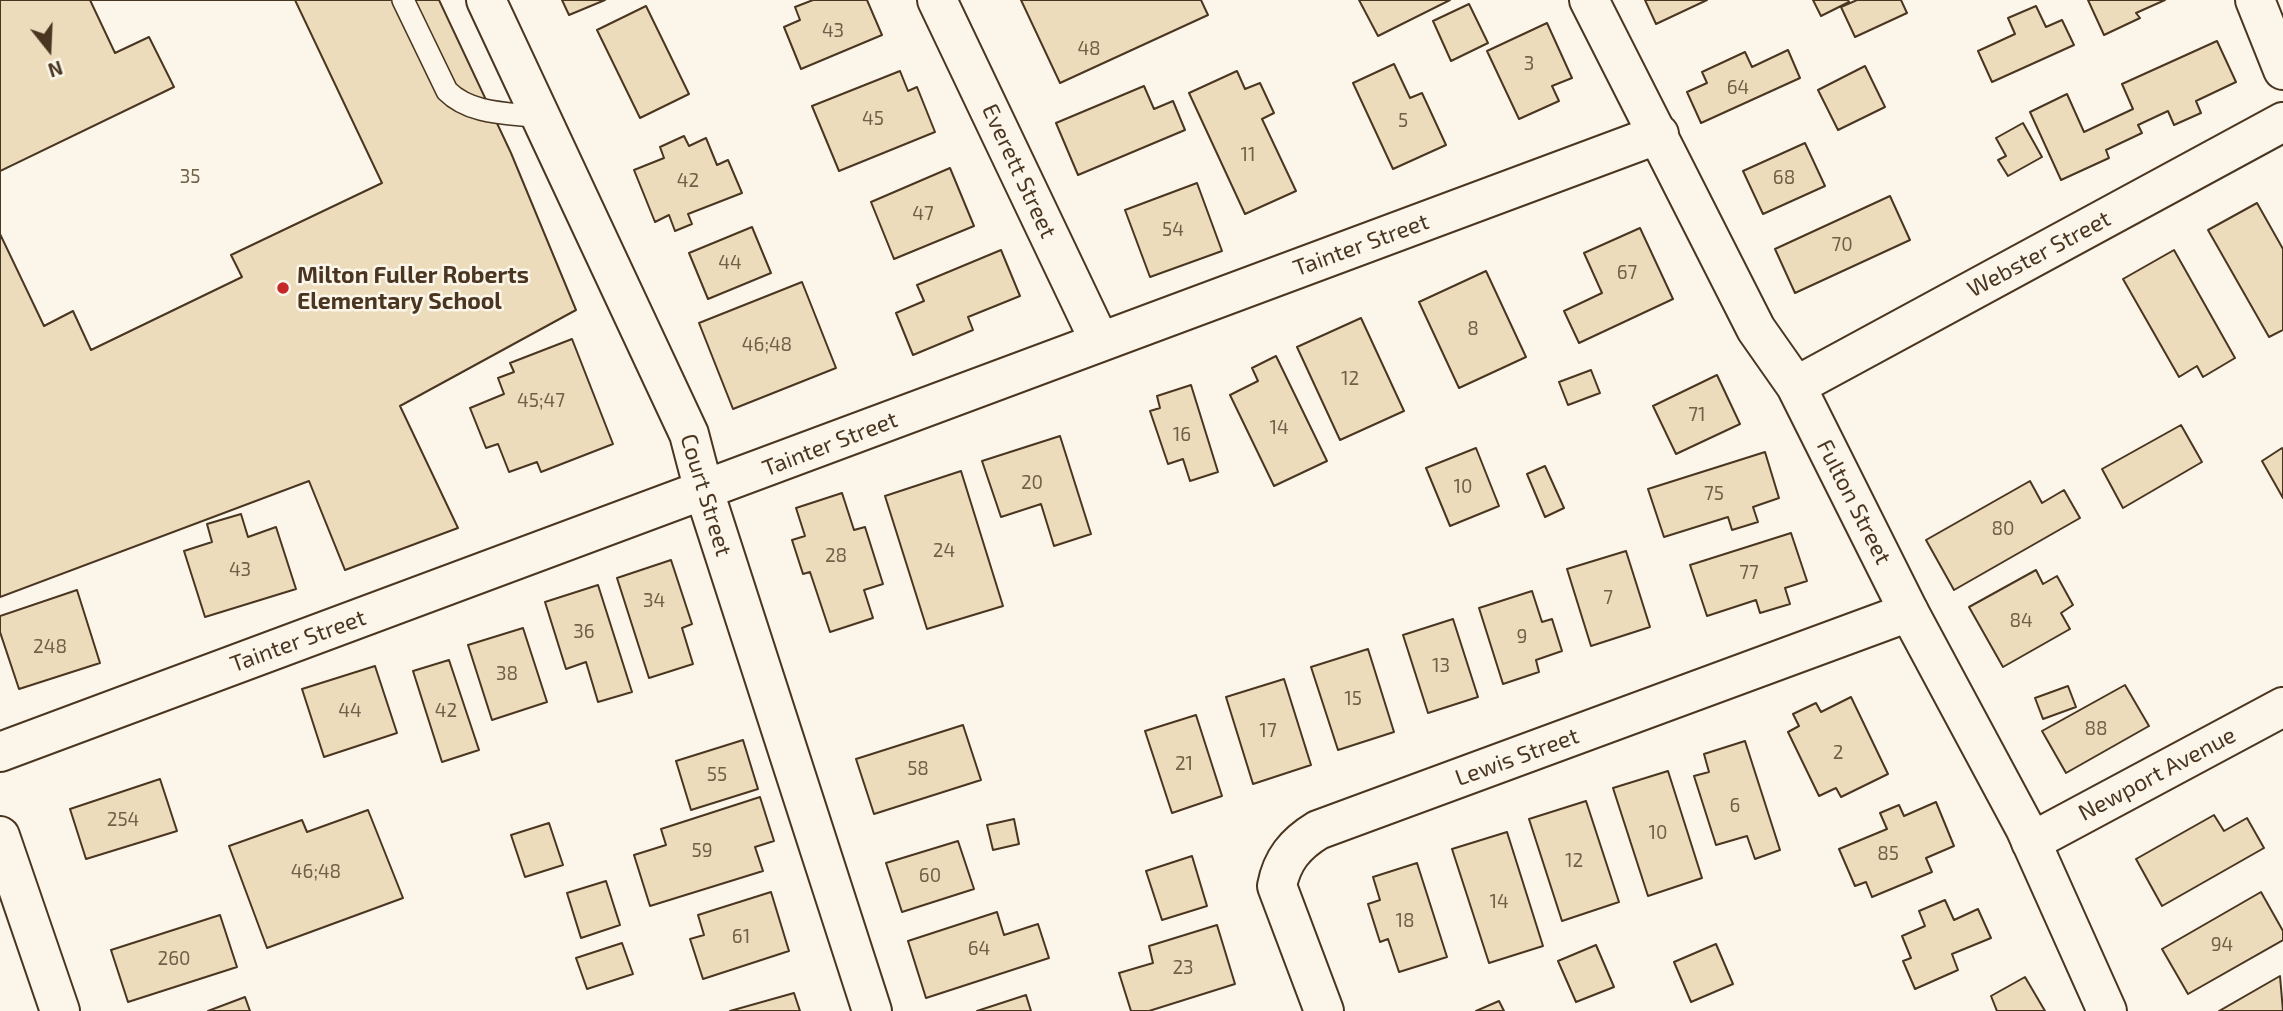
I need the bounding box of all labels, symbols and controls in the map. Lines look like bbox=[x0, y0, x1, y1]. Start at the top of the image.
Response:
north arrow bbox=[14, 14, 84, 84]
house number: 43 bbox=[822, 20, 844, 42]
house number: 48 bbox=[1077, 38, 1101, 60]
house number: 3 bbox=[1524, 53, 1534, 75]
text: N bbox=[46, 56, 66, 83]
house number: 64 bbox=[1727, 77, 1749, 99]
street label: Everett Street bbox=[976, 99, 1062, 243]
house number: 45 bbox=[862, 108, 884, 130]
house number: 5 bbox=[1398, 110, 1408, 132]
house number: 11 bbox=[1240, 144, 1256, 166]
house number: 35 bbox=[180, 166, 200, 188]
house number: 68 bbox=[1773, 167, 1795, 189]
house number: 42 bbox=[677, 170, 699, 192]
house number: 47 bbox=[912, 203, 934, 225]
street label: Webster Street bbox=[1963, 205, 2115, 303]
street label: Tainter Street bbox=[1289, 208, 1433, 282]
house number: 54 bbox=[1162, 219, 1184, 241]
house number: 70 bbox=[1831, 234, 1853, 256]
house number: 44 bbox=[718, 252, 742, 274]
place label: Milton Fuller Roberts Elementary School bbox=[297, 261, 529, 315]
house number: 67 bbox=[1617, 262, 1637, 284]
marker: Milton Fuller Roberts Elementary School bbox=[275, 280, 291, 296]
house number: 8 bbox=[1467, 318, 1479, 340]
house number: 46;48 bbox=[742, 334, 792, 356]
house number: 12 bbox=[1341, 368, 1359, 390]
house number: 45;47 bbox=[517, 390, 565, 412]
house number: 71 bbox=[1688, 404, 1706, 426]
street label: Tainter Street bbox=[759, 406, 901, 482]
house number: 14 bbox=[1269, 417, 1289, 439]
house number: 16 bbox=[1173, 424, 1191, 446]
street label: Court Street bbox=[674, 431, 738, 559]
street label: Fulton Street bbox=[1811, 435, 1897, 569]
house number: 20 bbox=[1021, 472, 1043, 494]
house number: 10 bbox=[1453, 476, 1473, 498]
house number: 75 bbox=[1704, 483, 1724, 505]
house number: 80 bbox=[1992, 518, 2014, 540]
house number: 24 bbox=[933, 540, 955, 562]
house number: 28 bbox=[825, 545, 847, 567]
house number: 43 bbox=[229, 559, 251, 581]
house number: 77 bbox=[1739, 562, 1759, 584]
house number: 7 bbox=[1603, 587, 1613, 609]
house number: 34 bbox=[643, 590, 665, 612]
street label: Tainter Street bbox=[226, 604, 370, 678]
house number: 84 bbox=[2009, 610, 2033, 632]
house number: 36 bbox=[573, 621, 595, 643]
house number: 9 bbox=[1517, 626, 1527, 648]
house number: 248 bbox=[33, 636, 67, 658]
house number: 13 bbox=[1432, 655, 1450, 677]
house number: 38 bbox=[496, 663, 518, 685]
house number: 15 bbox=[1344, 688, 1362, 710]
house number: 44 bbox=[338, 700, 362, 722]
house number: 42 bbox=[435, 700, 457, 722]
house number: 88 bbox=[2084, 718, 2108, 740]
house number: 17 bbox=[1259, 720, 1277, 742]
street label: Newport Avenue bbox=[2074, 721, 2240, 827]
street label: Lewis Street bbox=[1451, 722, 1583, 792]
house number: 2 bbox=[1833, 742, 1843, 764]
house number: 21 bbox=[1175, 753, 1193, 775]
house number: 58 bbox=[907, 758, 929, 780]
house number: 55 bbox=[707, 764, 727, 786]
house number: 6 bbox=[1730, 795, 1740, 817]
house number: 254 bbox=[107, 809, 139, 831]
house number: 10 bbox=[1648, 822, 1668, 844]
house number: 59 bbox=[691, 840, 713, 862]
house number: 85 bbox=[1877, 843, 1899, 865]
house number: 12 bbox=[1565, 850, 1583, 872]
house number: 46;48 bbox=[291, 861, 341, 883]
house number: 60 bbox=[919, 865, 941, 887]
house number: 14 bbox=[1489, 891, 1509, 913]
house number: 18 bbox=[1395, 910, 1415, 932]
house number: 61 bbox=[732, 926, 750, 948]
house number: 94 bbox=[2211, 934, 2233, 956]
house number: 64 bbox=[968, 938, 990, 960]
house number: 260 bbox=[157, 948, 191, 970]
house number: 23 bbox=[1172, 957, 1194, 979]

